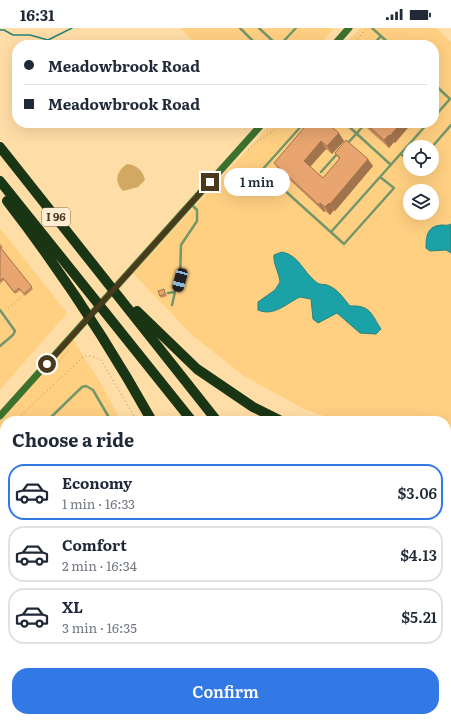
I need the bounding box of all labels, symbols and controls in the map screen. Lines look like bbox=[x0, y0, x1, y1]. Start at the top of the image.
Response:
text: 16:31 bbox=[20, 3, 54, 26]
text: Meadowbrook Road bbox=[48, 54, 200, 77]
text: Meadowbrook Road bbox=[48, 92, 200, 115]
map controls bbox=[403, 140, 439, 220]
button: locate bbox=[403, 140, 439, 176]
callout: 1 min bbox=[224, 168, 290, 196]
text: 1 min bbox=[240, 172, 274, 191]
route end bbox=[201, 173, 219, 191]
button: layers bbox=[403, 184, 439, 220]
road number: I 96 bbox=[42, 208, 70, 226]
car bbox=[171, 267, 189, 293]
route start bbox=[38, 355, 56, 373]
text: Choose a ride bbox=[12, 426, 134, 453]
text: Economy bbox=[62, 471, 132, 494]
icon: car bbox=[14, 474, 50, 510]
text: $3.06 bbox=[398, 481, 437, 504]
text: 1 min · 16:33 bbox=[62, 494, 135, 513]
text: Comfort bbox=[62, 533, 127, 556]
icon: car bbox=[14, 536, 50, 572]
text: $4.13 bbox=[400, 543, 437, 566]
text: 2 min · 16:34 bbox=[62, 556, 137, 575]
text: XL bbox=[62, 595, 83, 618]
icon: car bbox=[14, 598, 50, 634]
text: $5.21 bbox=[401, 605, 437, 628]
text: 3 min · 16:35 bbox=[62, 618, 137, 637]
button: Confirm bbox=[12, 668, 439, 714]

